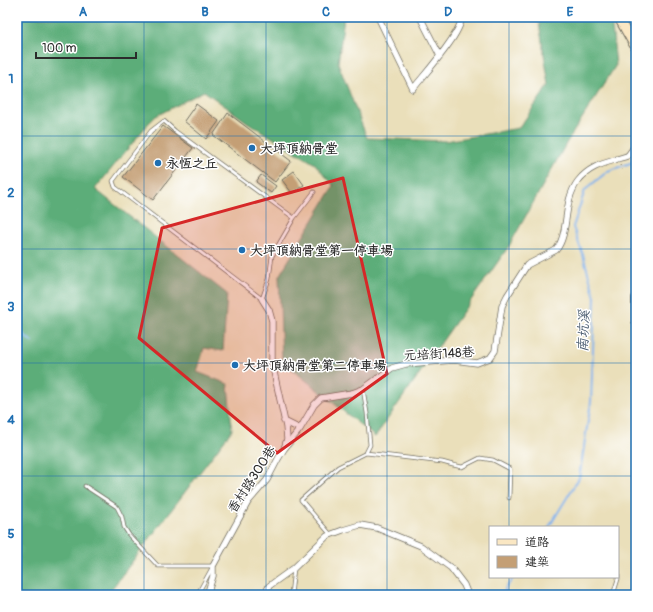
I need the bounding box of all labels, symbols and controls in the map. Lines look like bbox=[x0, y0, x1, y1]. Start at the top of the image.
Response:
text: A bbox=[79, 4, 88, 20]
text: B bbox=[201, 4, 209, 20]
text: C bbox=[322, 4, 330, 20]
text: D bbox=[444, 4, 452, 20]
text: E bbox=[567, 4, 574, 20]
scale bar bbox=[36, 34, 136, 60]
text: 100 m bbox=[42, 41, 77, 56]
text: 1 bbox=[8, 71, 14, 87]
place label: 大坪頂納骨堂 bbox=[260, 141, 338, 157]
marker: 大坪頂納骨堂 bbox=[247, 143, 257, 153]
place label: 永恆之丘 bbox=[166, 156, 218, 172]
marker: 永恆之丘 bbox=[153, 158, 163, 168]
text: 2 bbox=[7, 185, 15, 201]
place label: 大坪頂納骨堂第一停車場 bbox=[250, 243, 393, 259]
marker: 大坪頂納骨堂第一停車場 bbox=[237, 245, 247, 255]
text: 3 bbox=[7, 299, 15, 315]
water label: 南坑溪 bbox=[574, 309, 593, 352]
street label: 元培街148巷 bbox=[403, 344, 475, 364]
place label: 大坪頂納骨堂第二停車場 bbox=[243, 358, 386, 374]
marker: 大坪頂納骨堂第二停車場 bbox=[230, 360, 240, 370]
text: 4 bbox=[7, 412, 15, 428]
street label: 香村路300巷 bbox=[224, 443, 280, 516]
text: 5 bbox=[7, 526, 15, 542]
legend bbox=[489, 526, 619, 578]
text: 道路 bbox=[525, 535, 549, 550]
text: 建築 bbox=[525, 555, 549, 570]

